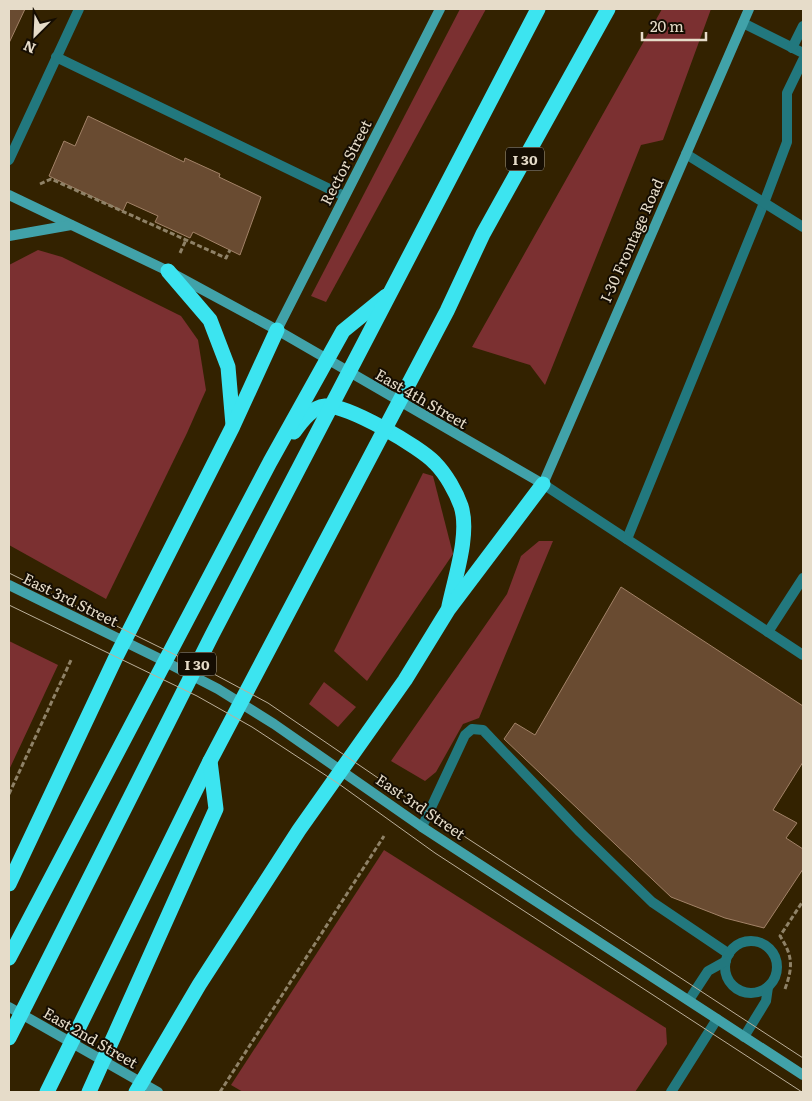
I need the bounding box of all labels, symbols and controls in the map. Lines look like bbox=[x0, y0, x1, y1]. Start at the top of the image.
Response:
north arrow bbox=[10, 10, 60, 60]
scale bar bbox=[642, 10, 706, 42]
text: 20 m bbox=[650, 14, 684, 37]
text: N bbox=[20, 36, 39, 59]
street label: Rector Street bbox=[314, 115, 376, 209]
road number: I 30 bbox=[506, 148, 544, 170]
street label: I-30 Frontage Road bbox=[593, 174, 669, 306]
street label: East 4th Street bbox=[371, 362, 473, 434]
street label: East 3rd Street bbox=[20, 566, 122, 632]
road number: I 30 bbox=[178, 652, 216, 676]
street label: East 3rd Street bbox=[372, 768, 470, 844]
street label: East 2nd Street bbox=[39, 1001, 143, 1073]

